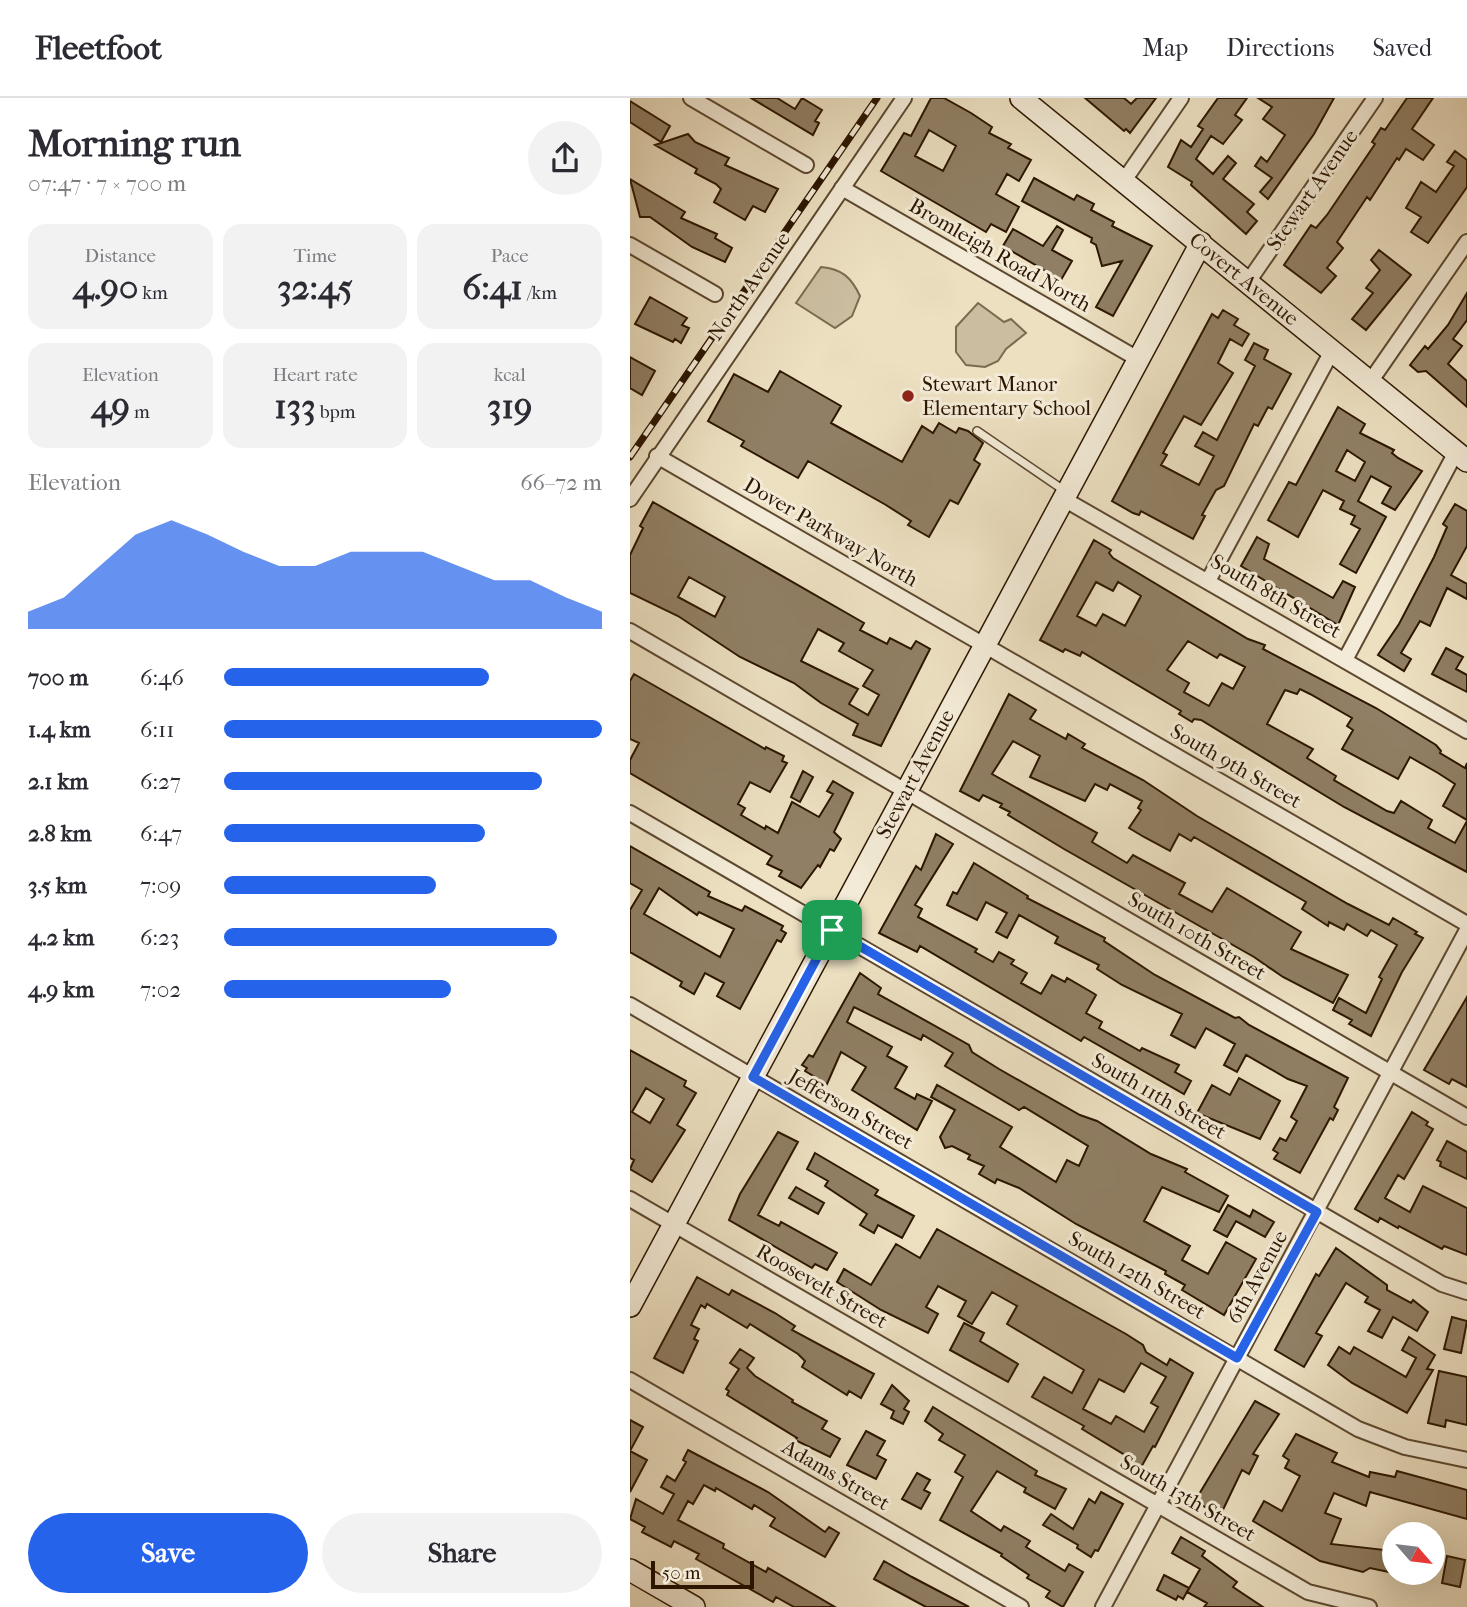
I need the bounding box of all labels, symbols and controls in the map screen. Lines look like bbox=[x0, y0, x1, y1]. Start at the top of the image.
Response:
text: Fleetfoot bbox=[35, 29, 162, 68]
text: Map bbox=[1142, 34, 1188, 62]
text: Directions bbox=[1226, 34, 1334, 62]
text: Saved bbox=[1372, 34, 1432, 62]
text: Morning run bbox=[28, 121, 241, 166]
button: share bbox=[528, 121, 602, 195]
street label: Stewart Avenue bbox=[1261, 125, 1363, 255]
text: 07:47 · 7 × 700 m bbox=[28, 170, 186, 197]
street label: Bromleigh Road North bbox=[905, 193, 1095, 317]
street label: North Avenue bbox=[703, 227, 795, 345]
street label: Covert Avenue bbox=[1184, 228, 1304, 330]
text: Distance bbox=[85, 245, 156, 267]
text: Time bbox=[293, 245, 337, 267]
text: Pace bbox=[491, 245, 529, 267]
text: 4.90 bbox=[73, 267, 138, 308]
text: 32:45 bbox=[277, 267, 353, 308]
text: 6:41 bbox=[462, 267, 523, 308]
text: km bbox=[138, 282, 168, 304]
text: /km bbox=[523, 282, 557, 304]
text: Elevation bbox=[82, 364, 159, 386]
text: Heart rate bbox=[272, 364, 358, 386]
text: kcal bbox=[494, 364, 526, 386]
place label: Stewart Manor Elementary School bbox=[922, 372, 1091, 420]
text: 49 bbox=[91, 386, 130, 427]
text: 133 bbox=[274, 386, 316, 427]
text: 319 bbox=[487, 386, 532, 427]
marker: Stewart Manor Elementary School bbox=[900, 388, 916, 404]
text: m bbox=[130, 401, 150, 423]
text: bpm bbox=[316, 401, 356, 423]
text: Elevation bbox=[28, 469, 121, 496]
text: 66–72 m bbox=[520, 469, 602, 496]
street label: Dover Parkway North bbox=[740, 472, 922, 592]
street label: South 8th Street bbox=[1206, 549, 1346, 643]
text: 700 m bbox=[28, 664, 88, 691]
text: 6:46 bbox=[140, 664, 184, 691]
street label: Stewart Avenue bbox=[871, 705, 959, 843]
text: 1.4 km bbox=[28, 716, 91, 743]
text: 6:11 bbox=[140, 716, 174, 743]
street label: South 9th Street bbox=[1166, 719, 1306, 813]
text: 2.1 km bbox=[28, 768, 88, 795]
text: 6:27 bbox=[140, 768, 181, 795]
text: 2.8 km bbox=[28, 820, 92, 847]
text: 6:47 bbox=[140, 820, 182, 847]
text: 3.5 km bbox=[28, 872, 87, 899]
text: 7:09 bbox=[140, 872, 181, 899]
street label: South 10th Street bbox=[1124, 887, 1271, 985]
pin bbox=[802, 900, 862, 960]
icon: arrive bbox=[813, 911, 851, 949]
text: 4.2 km bbox=[28, 924, 94, 951]
text: 6:23 bbox=[140, 924, 179, 951]
text: 4.9 km bbox=[28, 976, 94, 1003]
text: 7:02 bbox=[140, 976, 181, 1003]
street label: South 11th Street bbox=[1088, 1048, 1231, 1144]
street label: Jefferson Street bbox=[783, 1063, 918, 1155]
street label: South 12th Street bbox=[1064, 1226, 1210, 1324]
street label: 6th Avenue bbox=[1222, 1226, 1292, 1328]
street label: Roosevelt Street bbox=[752, 1239, 892, 1334]
street label: Adams Street bbox=[777, 1434, 894, 1516]
street label: South 13th Street bbox=[1116, 1450, 1260, 1547]
button: Save bbox=[28, 1513, 308, 1593]
button: Share bbox=[322, 1513, 602, 1593]
north arrow bbox=[1382, 1522, 1446, 1586]
map controls bbox=[1382, 1522, 1445, 1585]
scale bar bbox=[651, 1558, 754, 1590]
text: 50 m bbox=[662, 1562, 701, 1584]

